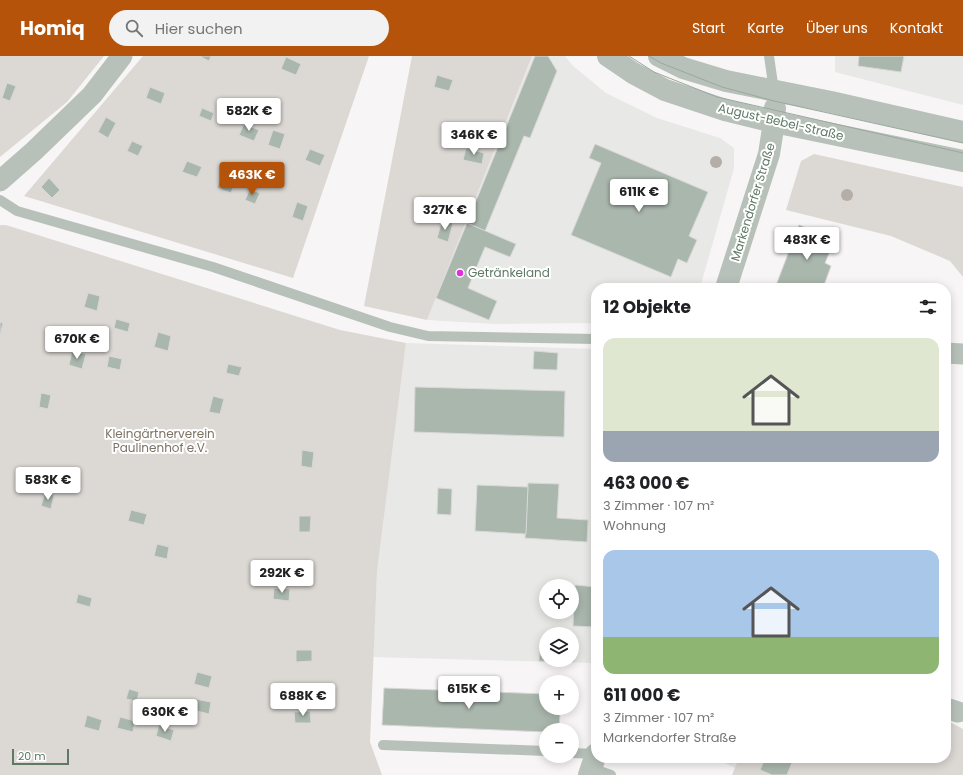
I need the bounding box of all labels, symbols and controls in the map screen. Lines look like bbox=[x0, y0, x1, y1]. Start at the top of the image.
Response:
search box bbox=[109, 10, 389, 46]
text: Homiq bbox=[20, 15, 85, 42]
icon: search bbox=[123, 17, 145, 39]
text: Hier suchen bbox=[155, 18, 243, 39]
text: Start bbox=[692, 18, 725, 38]
text: Karte bbox=[747, 18, 784, 38]
text: Über uns bbox=[806, 18, 868, 38]
text: Kontakt bbox=[890, 18, 943, 38]
pin: 582K € bbox=[216, 98, 282, 132]
street label: August-Bebel-Straße bbox=[717, 99, 846, 144]
text: 582K € bbox=[226, 101, 272, 120]
pin: 346K € bbox=[441, 122, 507, 156]
text: 346K € bbox=[450, 125, 498, 144]
street label: Markendorfer Straße bbox=[726, 140, 779, 263]
pin: 463K € bbox=[219, 162, 285, 196]
text: 463K € bbox=[228, 165, 276, 184]
pin: 611K € bbox=[606, 179, 672, 213]
text: 611K € bbox=[619, 182, 659, 201]
pin: 327K € bbox=[412, 197, 478, 231]
text: 327K € bbox=[423, 200, 467, 219]
pin: 483K € bbox=[774, 227, 840, 261]
text: 483K € bbox=[783, 230, 831, 249]
place label: Getränkeland bbox=[468, 264, 550, 281]
marker: Getränkeland bbox=[455, 268, 465, 278]
text: 12 Objekte bbox=[603, 295, 691, 319]
icon: filters bbox=[917, 296, 939, 318]
pin: 670K € bbox=[44, 326, 110, 360]
text: 670K € bbox=[54, 329, 100, 348]
icon: home bbox=[735, 364, 807, 436]
park label: Kleingärtnerverein Paulinenhof e.V. bbox=[105, 425, 215, 456]
pin: 583K € bbox=[15, 467, 81, 501]
text: 583K € bbox=[25, 470, 71, 489]
text: 463 000 € bbox=[603, 471, 690, 495]
text: 3 Zimmer · 107 m² bbox=[603, 496, 714, 515]
text: Wohnung bbox=[603, 516, 666, 535]
pin: 292K € bbox=[249, 560, 315, 594]
text: 292K € bbox=[259, 563, 305, 582]
icon: home bbox=[735, 576, 807, 648]
map controls bbox=[539, 579, 579, 763]
button: locate bbox=[539, 579, 579, 619]
button: layers bbox=[539, 627, 579, 667]
button: + bbox=[539, 675, 579, 715]
pin: 615K € bbox=[436, 676, 502, 710]
text: 615K € bbox=[447, 679, 491, 698]
pin: 688K € bbox=[270, 683, 336, 717]
text: 611 000 € bbox=[603, 683, 681, 707]
text: 688K € bbox=[279, 686, 327, 705]
pin: 630K € bbox=[132, 699, 198, 733]
text: 630K € bbox=[142, 702, 188, 721]
text: 3 Zimmer · 107 m² bbox=[603, 708, 714, 727]
button: − bbox=[539, 723, 579, 763]
text: Markendorfer Straße bbox=[603, 728, 736, 747]
scale bar bbox=[12, 747, 69, 766]
text: 20 m bbox=[18, 748, 46, 764]

